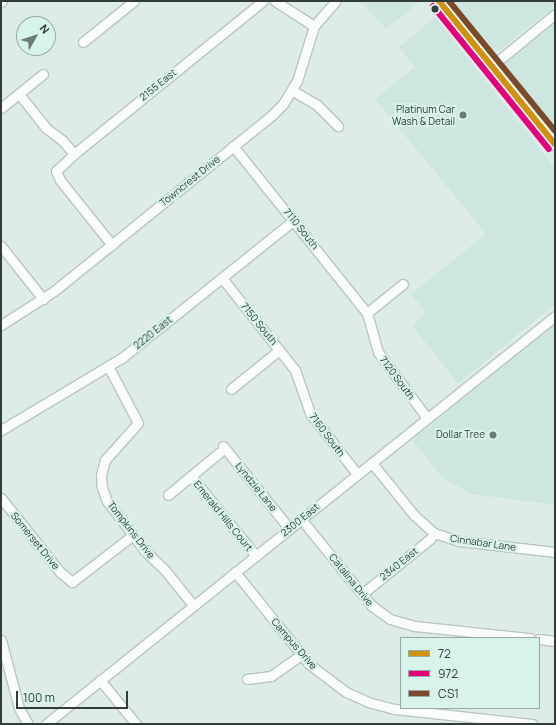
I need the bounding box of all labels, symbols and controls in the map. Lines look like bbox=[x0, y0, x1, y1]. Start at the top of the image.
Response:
unlabelled marker bbox=[430, 4, 440, 14]
north arrow bbox=[16, 16, 56, 56]
text: N bbox=[37, 21, 53, 37]
street label: 2155 East bbox=[137, 67, 179, 103]
place label: Platinum Car Wash & Detail bbox=[392, 103, 455, 126]
marker: Platinum Car Wash & Detail bbox=[458, 110, 468, 120]
street label: Towncrest Drive bbox=[157, 153, 223, 209]
street label: 7110 South bbox=[281, 206, 321, 252]
street label: 7150 South bbox=[238, 301, 280, 347]
street label: 2220 East bbox=[131, 314, 175, 352]
street label: 7120 South bbox=[377, 354, 417, 402]
street label: 7160 South bbox=[307, 411, 347, 459]
place label: Dollar Tree bbox=[436, 429, 485, 441]
marker: Dollar Tree bbox=[488, 430, 498, 440]
street label: Lyndzie Lane bbox=[233, 460, 279, 514]
street label: Emerald Hills Court bbox=[191, 478, 255, 554]
street label: Tompkins Drive bbox=[105, 499, 157, 561]
street label: 2300 East bbox=[278, 501, 322, 539]
street label: Somerset Drive bbox=[8, 510, 62, 572]
street label: Cinnabar Lane bbox=[449, 532, 517, 554]
street label: 2340 East bbox=[377, 545, 421, 583]
street label: Catalina Drive bbox=[326, 551, 376, 609]
street label: Campus Drive bbox=[269, 616, 319, 672]
legend bbox=[400, 637, 540, 709]
text: 72 bbox=[438, 645, 451, 662]
text: 972 bbox=[438, 665, 458, 682]
scale bar bbox=[18, 683, 130, 709]
text: CS1 bbox=[438, 685, 459, 702]
text: 100 m bbox=[23, 689, 55, 706]

